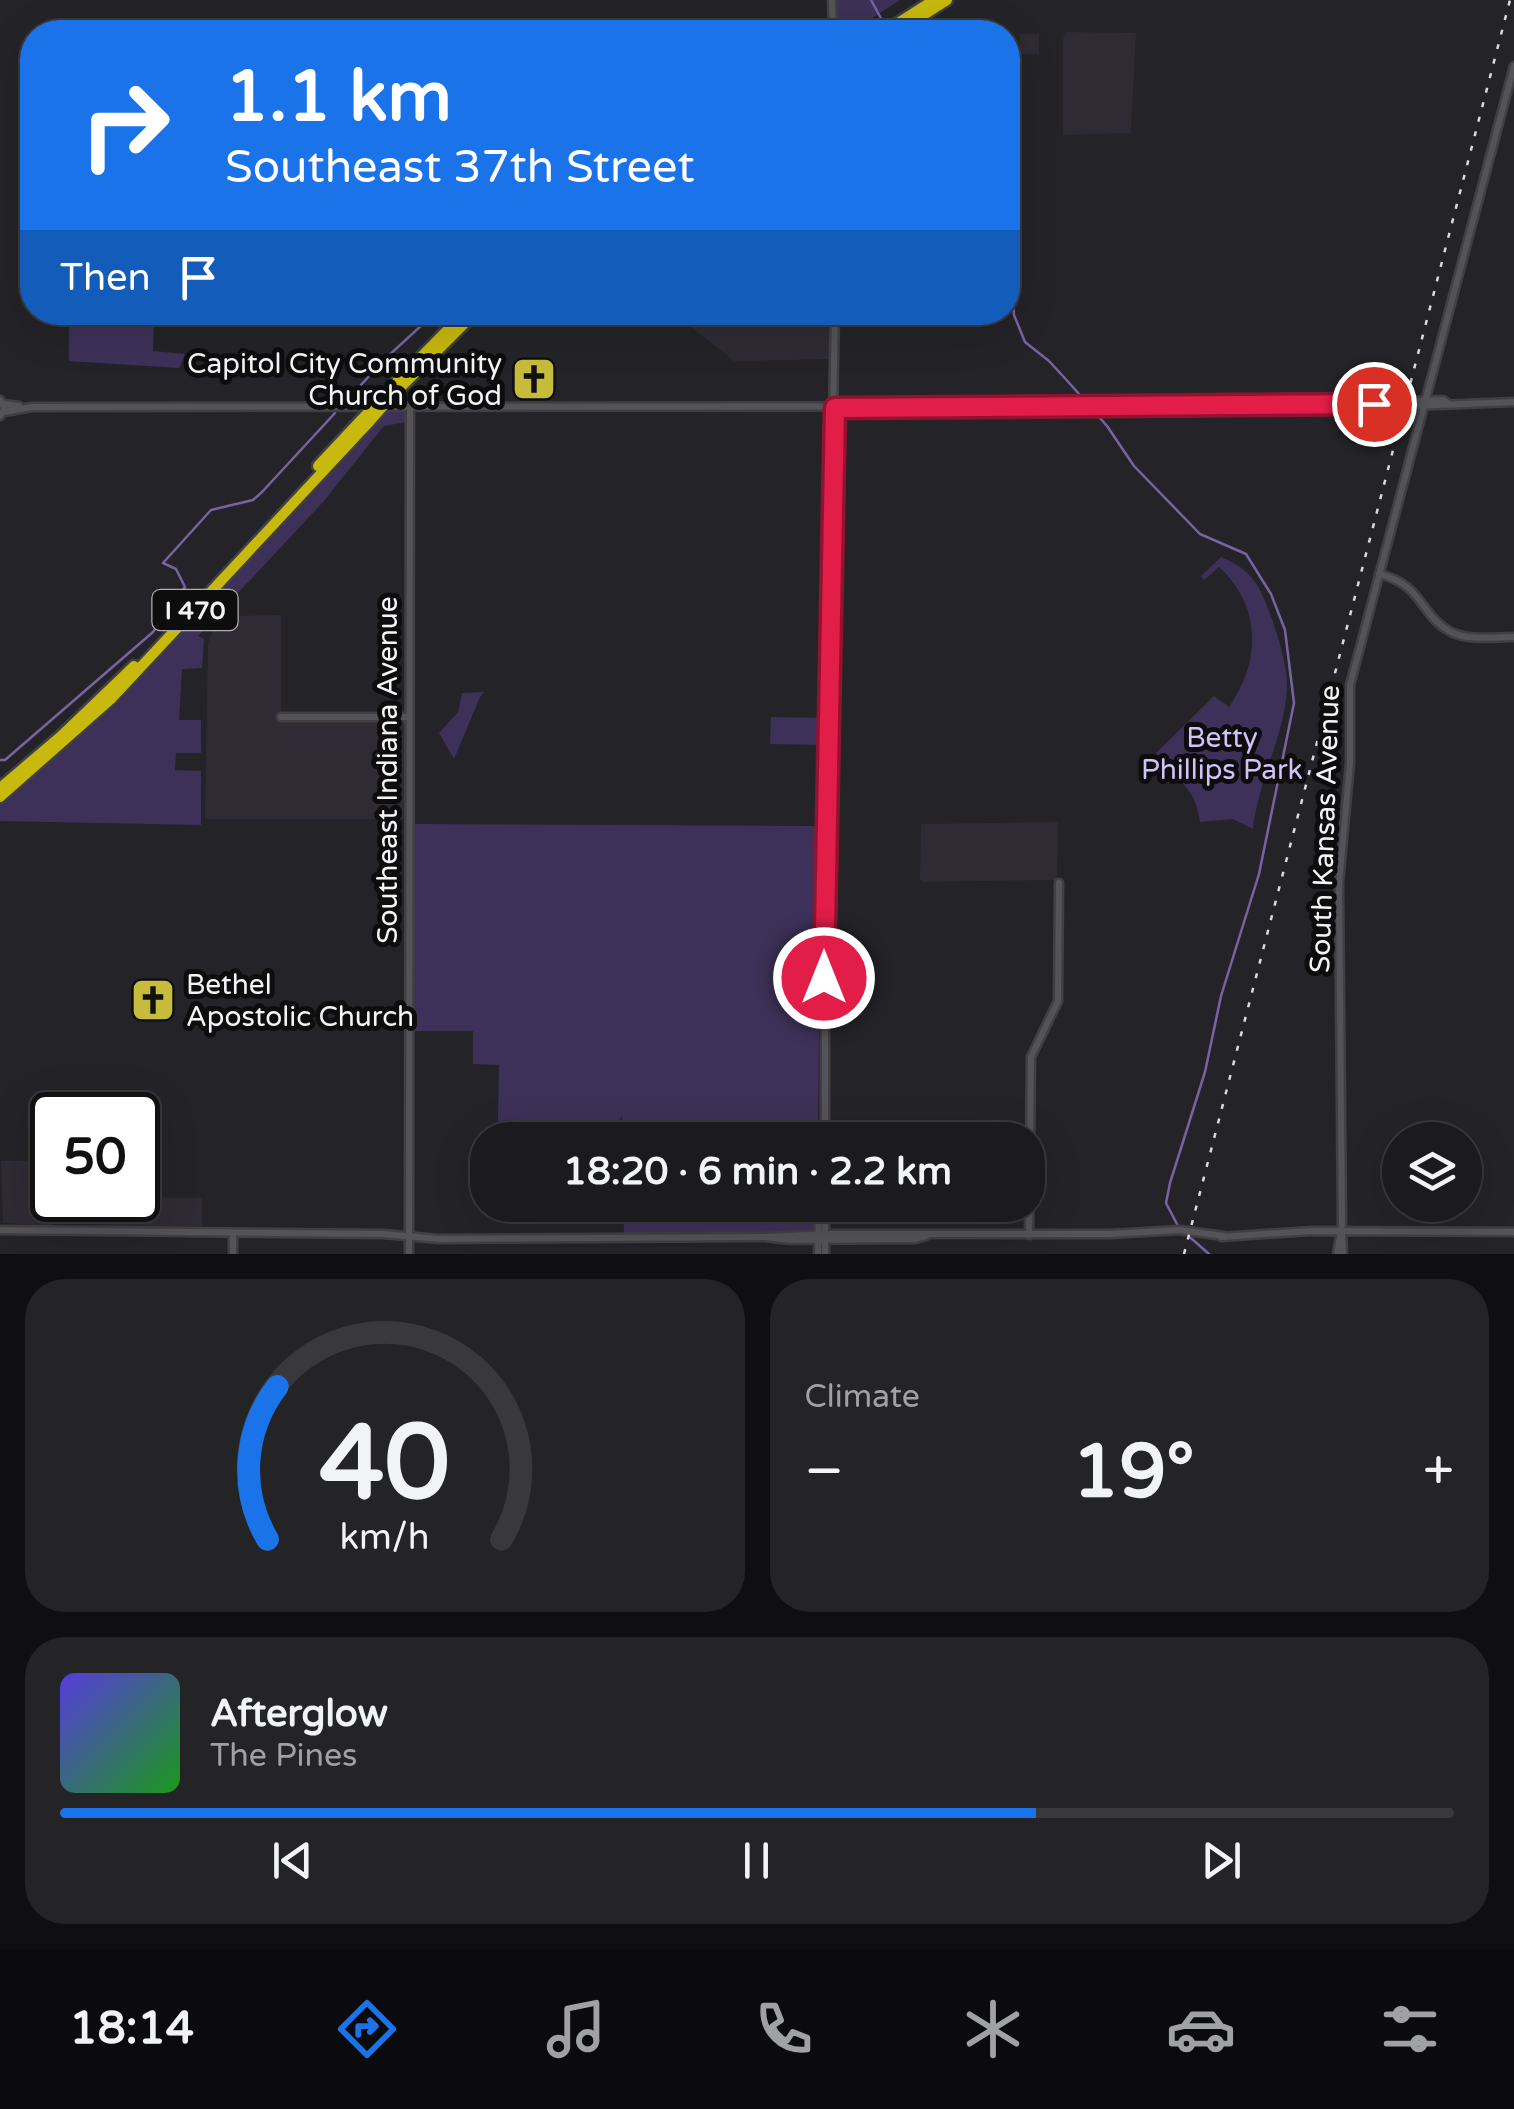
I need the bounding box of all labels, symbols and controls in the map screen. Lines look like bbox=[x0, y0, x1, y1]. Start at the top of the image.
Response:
text: 1.1 km bbox=[225, 56, 452, 140]
icon: right bbox=[60, 60, 190, 190]
text: Southeast 37th Street bbox=[225, 141, 695, 195]
icon: arrive bbox=[171, 250, 226, 305]
text: Then bbox=[60, 255, 151, 301]
place label: Capitol City Community Church of God bbox=[187, 347, 502, 413]
church icon: Capitol City Community Church of God bbox=[511, 356, 557, 402]
pin bbox=[1332, 362, 1417, 447]
icon: arrive bbox=[1347, 377, 1402, 432]
road number: I 470 bbox=[152, 590, 238, 630]
street label: Southeast Indiana Avenue bbox=[371, 596, 405, 944]
street label: South Kansas Avenue bbox=[1303, 685, 1347, 974]
park label: Betty Phillips Park bbox=[1141, 721, 1303, 787]
position arrow bbox=[772, 926, 876, 1030]
place label: Bethel Apostolic Church bbox=[186, 968, 414, 1034]
church icon: Bethel Apostolic Church bbox=[130, 977, 176, 1023]
speed limit sign: 50 bbox=[30, 1092, 160, 1222]
map controls bbox=[1382, 1122, 1482, 1222]
button: layers bbox=[1382, 1122, 1482, 1222]
text: 18:20 · 6 min · 2.2 km bbox=[563, 1149, 952, 1195]
text: Climate bbox=[805, 1378, 920, 1416]
text: 40 bbox=[319, 1402, 450, 1527]
text: 19° bbox=[1072, 1427, 1195, 1517]
text: − bbox=[805, 1439, 844, 1505]
text: + bbox=[1423, 1439, 1454, 1505]
text: km/h bbox=[340, 1516, 430, 1559]
text: Afterglow bbox=[210, 1691, 388, 1737]
text: The Pines bbox=[210, 1737, 357, 1775]
icon: previous bbox=[265, 1833, 320, 1888]
icon: pause bbox=[729, 1833, 784, 1888]
icon: next bbox=[1194, 1833, 1249, 1888]
icon: directions bbox=[332, 1994, 402, 2064]
icon: music bbox=[541, 1994, 611, 2064]
icon: phone bbox=[749, 1994, 819, 2064]
icon: climate bbox=[958, 1994, 1028, 2064]
icon: car bbox=[1166, 1994, 1236, 2064]
icon: filters bbox=[1375, 1994, 1445, 2064]
text: 18:14 bbox=[69, 2002, 194, 2056]

